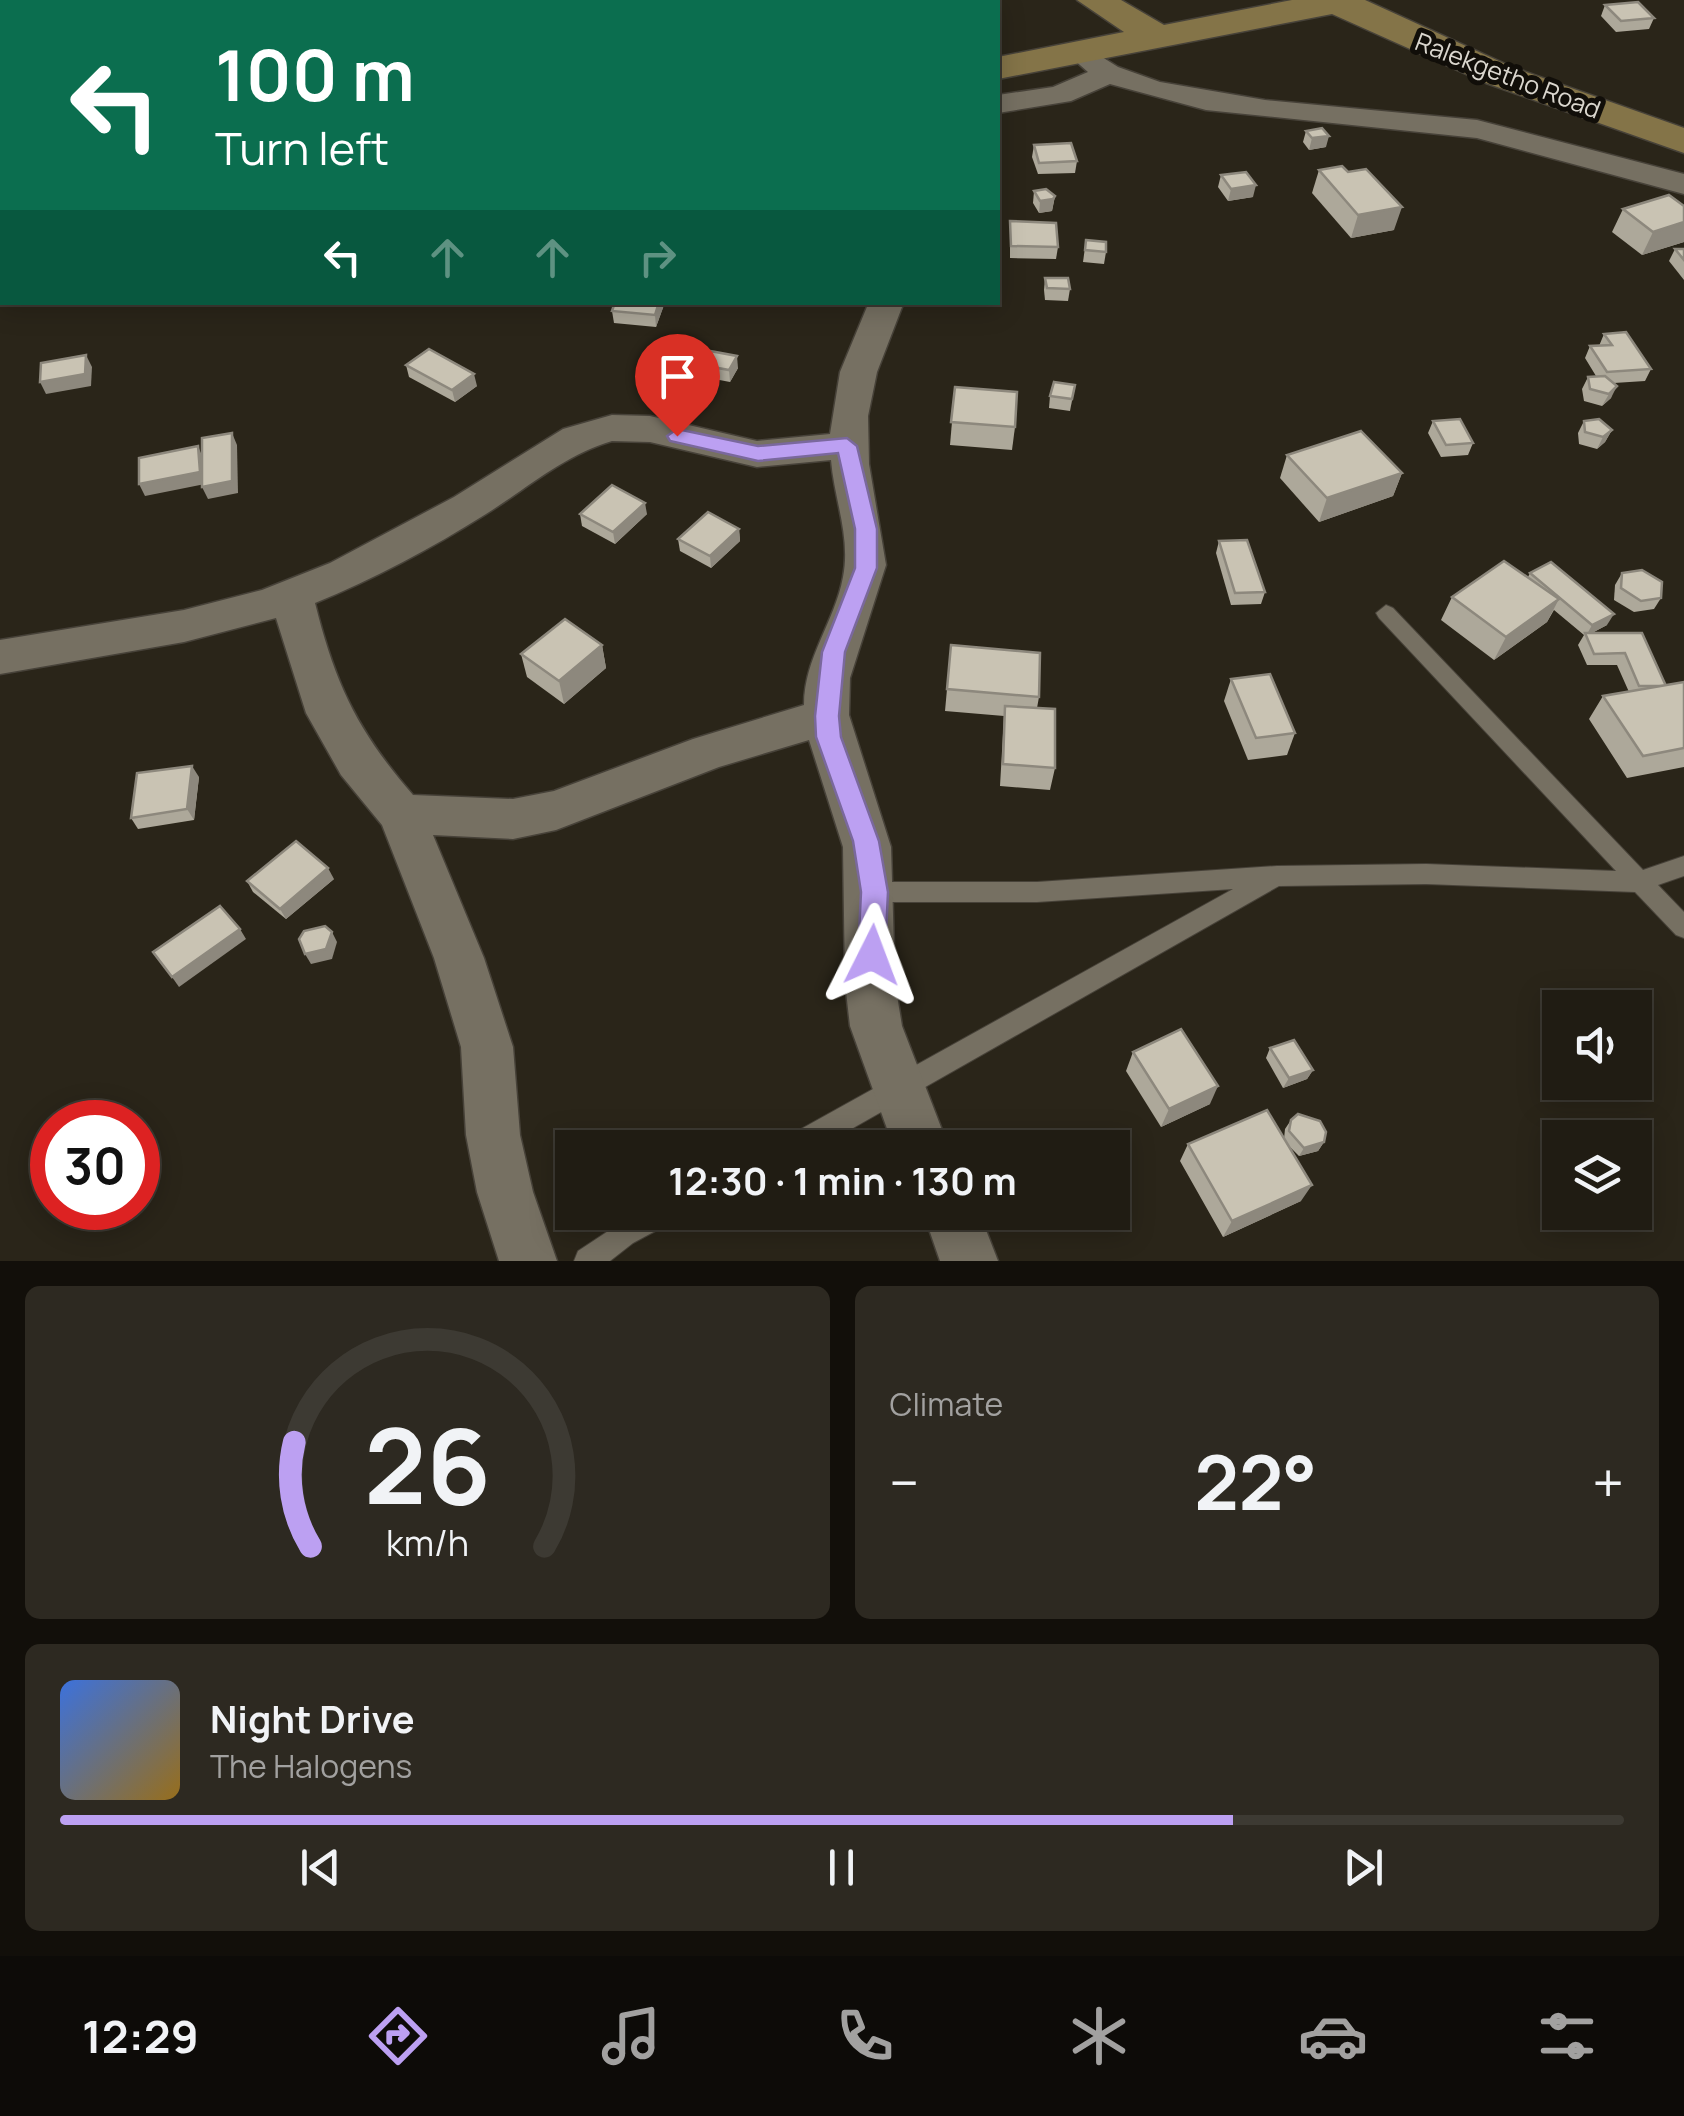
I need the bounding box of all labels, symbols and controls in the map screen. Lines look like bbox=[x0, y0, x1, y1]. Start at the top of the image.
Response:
street label: Ralekgetho Road bbox=[1410, 24, 1606, 126]
text: 100 m bbox=[215, 26, 415, 122]
icon: left bbox=[50, 40, 180, 170]
text: Turn left bbox=[215, 117, 389, 179]
icon: left bbox=[315, 230, 370, 285]
icon: ahead bbox=[420, 230, 475, 285]
icon: ahead bbox=[525, 230, 580, 285]
icon: right bbox=[630, 230, 685, 285]
pin bbox=[635, 334, 720, 437]
icon: arrive bbox=[650, 349, 705, 404]
position arrow bbox=[820, 903, 924, 1007]
map controls bbox=[1542, 990, 1652, 1230]
button: sound bbox=[1542, 990, 1652, 1100]
speed limit sign: 30 bbox=[30, 1100, 160, 1230]
button: layers bbox=[1542, 1120, 1652, 1230]
text: 12:30 · 1 min · 130 m bbox=[668, 1154, 1017, 1206]
text: Climate bbox=[890, 1382, 1003, 1426]
text: 26 bbox=[364, 1393, 491, 1535]
text: 22° bbox=[1194, 1430, 1317, 1533]
text: − bbox=[890, 1444, 919, 1520]
text: + bbox=[1592, 1444, 1624, 1520]
text: km/h bbox=[386, 1518, 469, 1567]
text: Night Drive bbox=[210, 1692, 415, 1744]
text: The Halogens bbox=[210, 1744, 412, 1788]
icon: previous bbox=[293, 1840, 348, 1895]
icon: pause bbox=[814, 1840, 869, 1895]
icon: next bbox=[1336, 1840, 1391, 1895]
icon: directions bbox=[363, 2001, 433, 2071]
icon: music bbox=[596, 2001, 666, 2071]
icon: phone bbox=[830, 2001, 900, 2071]
icon: climate bbox=[1064, 2001, 1134, 2071]
icon: car bbox=[1298, 2001, 1368, 2071]
icon: filters bbox=[1532, 2001, 1602, 2071]
text: 12:29 bbox=[82, 2005, 199, 2067]

